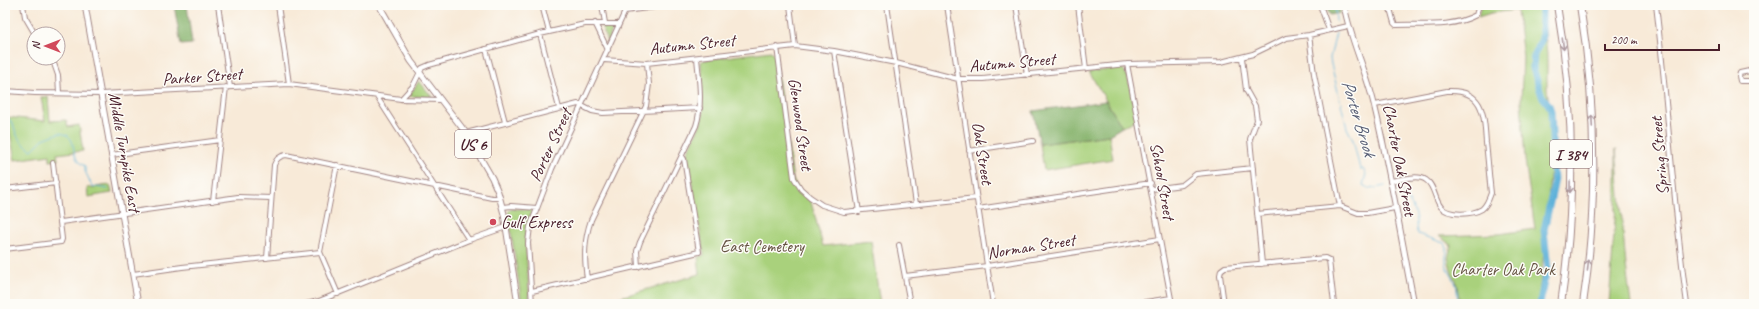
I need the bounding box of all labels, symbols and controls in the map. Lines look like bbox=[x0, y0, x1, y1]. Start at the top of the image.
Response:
north arrow bbox=[26, 26, 66, 66]
scale bar bbox=[1605, 26, 1719, 52]
street label: Autumn Street bbox=[648, 29, 738, 59]
text: 200 m bbox=[1611, 32, 1638, 48]
one-way arrow bbox=[1559, 37, 1567, 50]
text: N bbox=[29, 40, 43, 49]
street label: Autumn Street bbox=[968, 48, 1058, 77]
street label: Parker Street bbox=[162, 63, 245, 90]
street label: Glenwood Street bbox=[784, 77, 818, 174]
water label: Porter Brook bbox=[1337, 77, 1382, 162]
street label: Middle Turnpike East bbox=[104, 91, 146, 216]
street label: Charter Oak Street bbox=[1378, 102, 1421, 220]
street label: Porter Street bbox=[524, 103, 577, 185]
street label: Spring Street bbox=[1645, 114, 1673, 196]
one-way arrow bbox=[1588, 115, 1596, 128]
street label: Oak Street bbox=[967, 120, 998, 188]
road number: US 6 bbox=[455, 130, 491, 158]
road number: I 384 bbox=[1550, 140, 1592, 168]
street label: School Street bbox=[1145, 141, 1180, 223]
one-way arrow bbox=[1567, 180, 1574, 193]
place label: Gulf Express bbox=[501, 212, 574, 233]
marker: Gulf Express bbox=[488, 217, 498, 227]
street label: Norman Street bbox=[986, 229, 1079, 264]
park label: East Cemetery bbox=[720, 236, 805, 257]
park label: Charter Oak Park bbox=[1451, 259, 1557, 280]
one-way arrow bbox=[1584, 259, 1592, 272]

